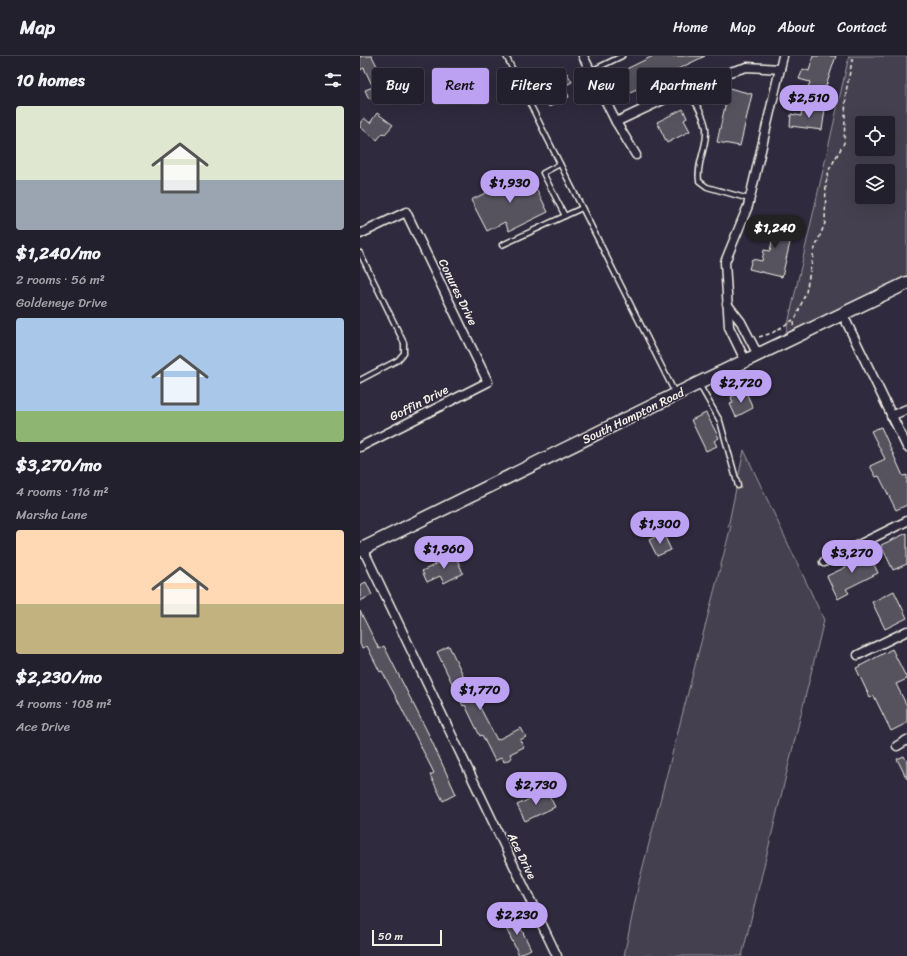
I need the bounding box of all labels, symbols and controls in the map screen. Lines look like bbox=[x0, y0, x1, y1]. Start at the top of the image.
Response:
text: Map bbox=[20, 11, 55, 44]
text: Home bbox=[673, 15, 708, 40]
text: Map bbox=[730, 15, 756, 40]
text: About bbox=[778, 15, 815, 40]
text: Contact bbox=[837, 15, 887, 40]
text: 10 homes bbox=[16, 65, 85, 95]
chip: Buy bbox=[372, 68, 424, 104]
chip: Rent bbox=[432, 68, 489, 104]
chip: Filters bbox=[497, 68, 566, 104]
chip: New bbox=[574, 68, 629, 104]
chip: Apartment bbox=[637, 68, 731, 104]
icon: filters bbox=[322, 69, 344, 91]
pin: $2,510 bbox=[776, 85, 842, 119]
text: $2,510 bbox=[788, 86, 830, 109]
map controls bbox=[855, 116, 895, 204]
button: locate bbox=[855, 116, 895, 156]
icon: home bbox=[144, 132, 216, 204]
button: layers bbox=[855, 164, 895, 204]
pin: $1,930 bbox=[477, 170, 543, 204]
text: $1,930 bbox=[489, 171, 531, 194]
pin: $1,240 bbox=[742, 215, 808, 249]
text: $1,240 bbox=[754, 216, 796, 239]
text: $1,240/mo bbox=[16, 238, 101, 268]
street label: Conures Drive bbox=[432, 255, 484, 329]
text: 2 rooms · 56 m² bbox=[16, 268, 105, 291]
text: Goldeneye Drive bbox=[16, 291, 107, 314]
icon: home bbox=[144, 344, 216, 416]
pin: $2,720 bbox=[708, 370, 774, 404]
text: $2,720 bbox=[720, 371, 762, 394]
street label: Goffin Drive bbox=[386, 379, 453, 427]
street label: South Hampton Road bbox=[578, 381, 689, 450]
text: $3,270/mo bbox=[16, 450, 102, 480]
text: 4 rooms · 116 m² bbox=[16, 480, 109, 503]
text: Marsha Lane bbox=[16, 503, 87, 526]
pin: $1,300 bbox=[627, 511, 693, 545]
text: $1,300 bbox=[639, 512, 681, 535]
pin: $1,960 bbox=[411, 536, 477, 570]
text: $1,960 bbox=[423, 537, 465, 560]
pin: $3,270 bbox=[819, 540, 885, 574]
text: $3,270 bbox=[831, 541, 873, 564]
icon: home bbox=[144, 556, 216, 628]
text: $2,230/mo bbox=[16, 662, 102, 692]
pin: $1,770 bbox=[447, 677, 513, 711]
text: $1,770 bbox=[460, 678, 500, 701]
text: 4 rooms · 108 m² bbox=[16, 692, 112, 715]
text: Ace Drive bbox=[16, 715, 70, 738]
pin: $2,730 bbox=[503, 772, 569, 806]
text: $2,730 bbox=[515, 773, 557, 796]
street label: Ace Drive bbox=[501, 828, 543, 883]
pin: $2,230 bbox=[484, 902, 550, 936]
text: $2,230 bbox=[496, 903, 538, 926]
text: 50 m bbox=[378, 927, 403, 946]
scale bar bbox=[372, 928, 442, 947]

